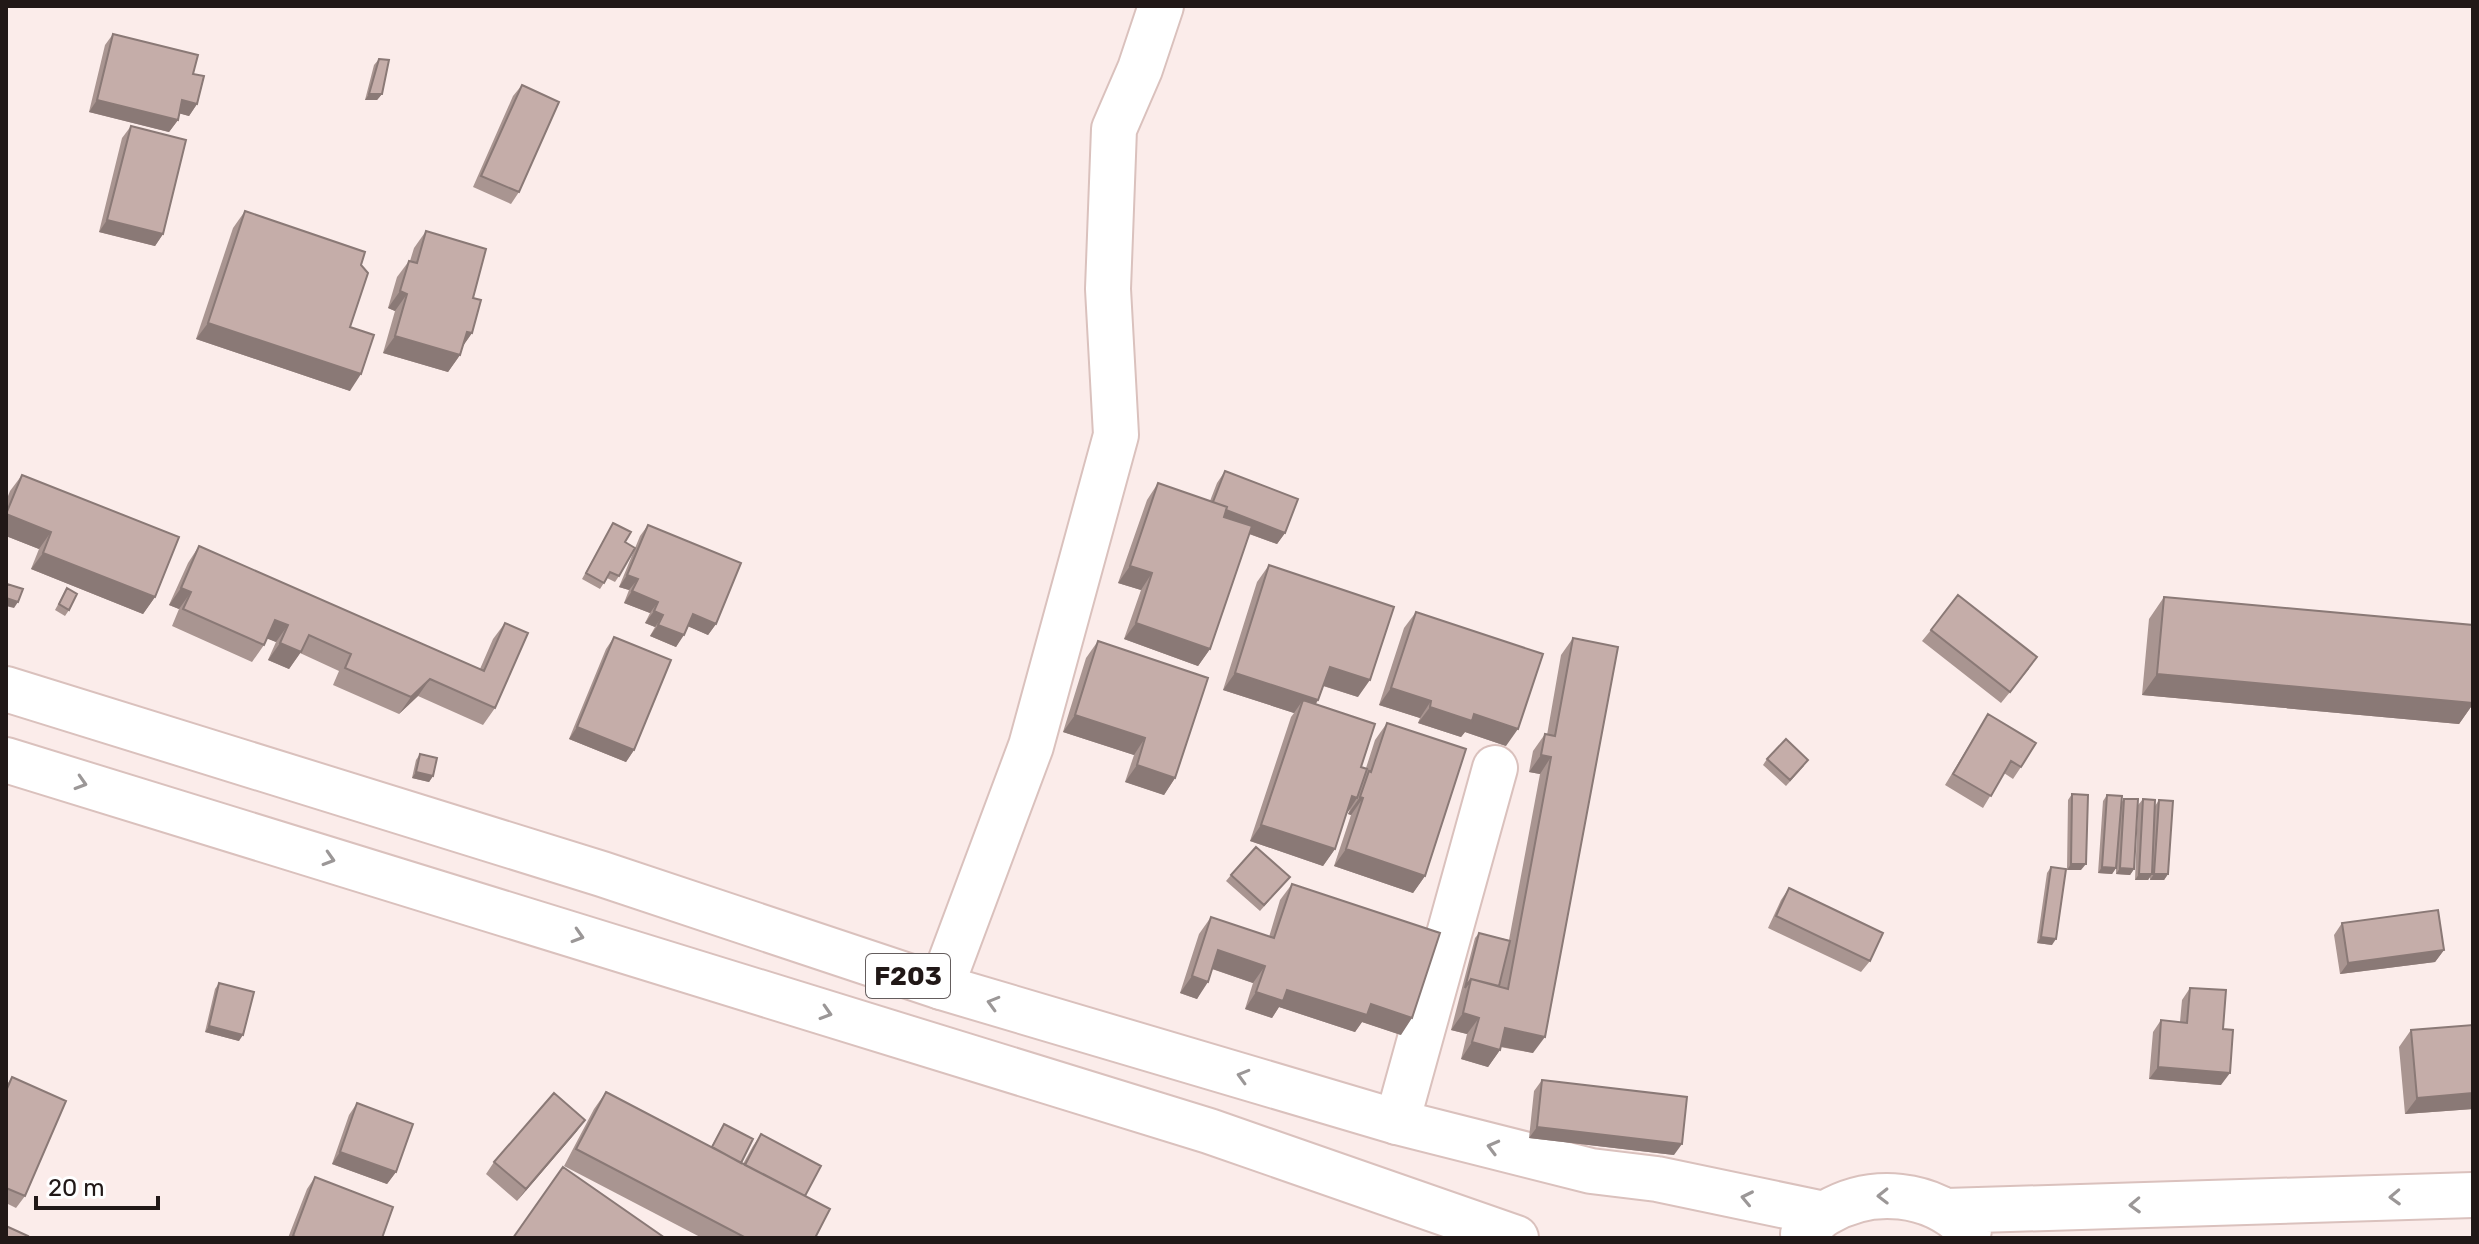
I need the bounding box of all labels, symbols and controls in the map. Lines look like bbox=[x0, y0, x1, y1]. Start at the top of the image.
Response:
one-way arrow bbox=[73, 774, 87, 790]
one-way arrow bbox=[321, 850, 335, 866]
one-way arrow bbox=[570, 927, 584, 943]
road number: F203 bbox=[866, 954, 950, 998]
one-way arrow bbox=[987, 996, 1001, 1012]
one-way arrow bbox=[819, 1004, 832, 1020]
one-way arrow bbox=[1236, 1069, 1250, 1085]
one-way arrow bbox=[1486, 1139, 1500, 1156]
scale bar bbox=[36, 1160, 158, 1210]
text: 20 m bbox=[48, 1174, 105, 1202]
one-way arrow bbox=[1876, 1187, 1889, 1205]
one-way arrow bbox=[2388, 1188, 2401, 1206]
one-way arrow bbox=[1741, 1190, 1755, 1207]
one-way arrow bbox=[2128, 1196, 2141, 1214]

